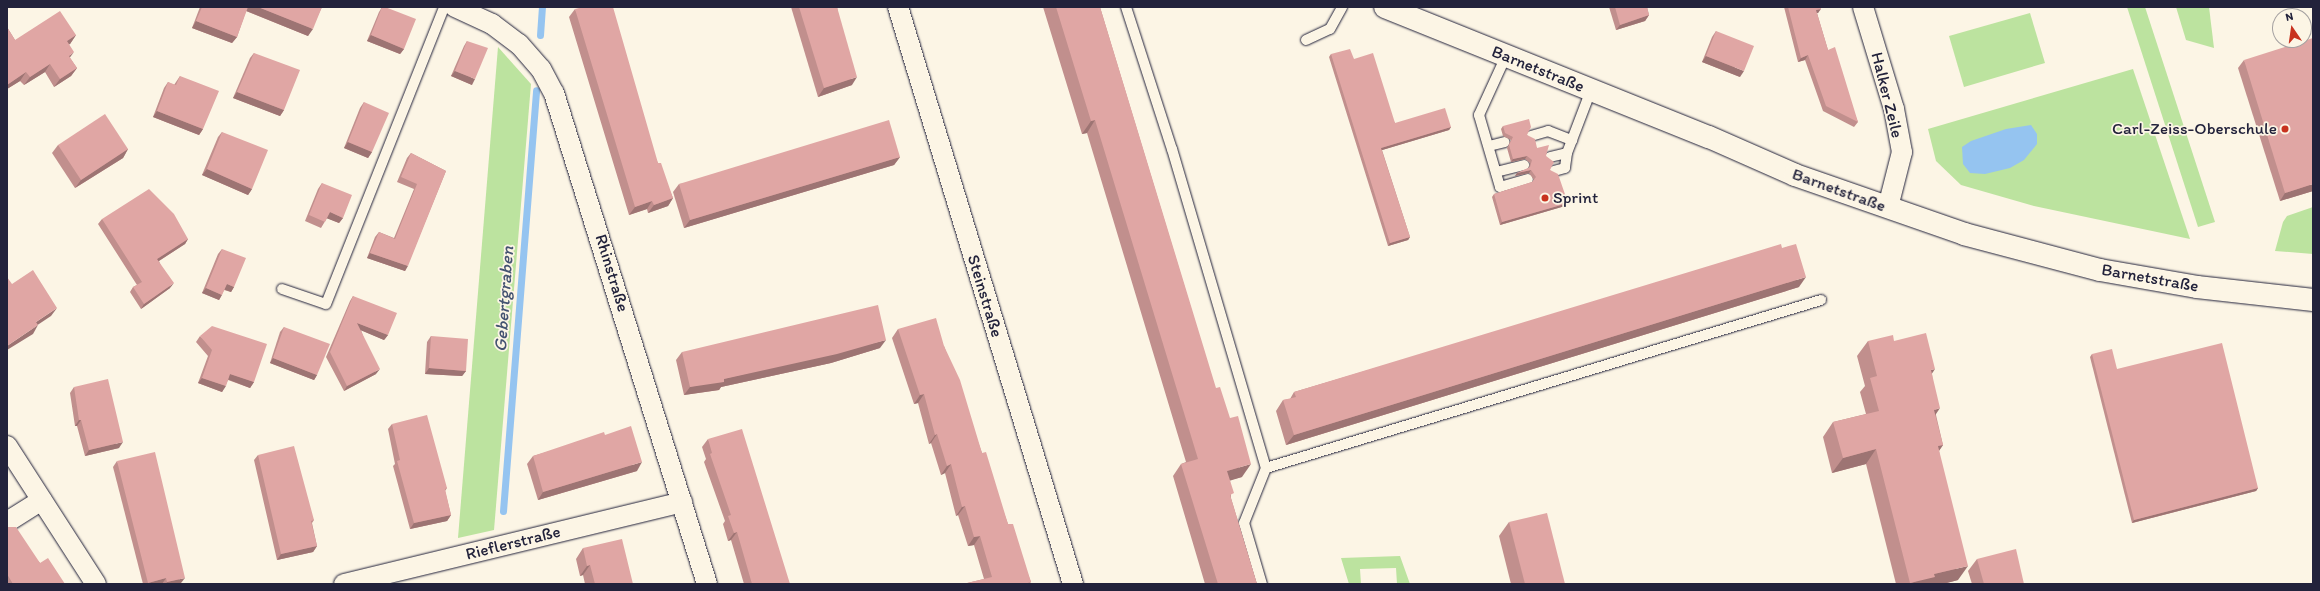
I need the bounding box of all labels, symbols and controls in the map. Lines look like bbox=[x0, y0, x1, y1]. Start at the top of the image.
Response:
north arrow bbox=[2272, 8, 2312, 48]
text: N bbox=[2284, 10, 2294, 24]
street label: Barnetstraße bbox=[1489, 41, 1587, 97]
street label: Halker Zeile bbox=[1866, 50, 1908, 140]
place label: Carl-Zeiss-Oberschule bbox=[2112, 119, 2277, 139]
marker: Carl-Zeiss-Oberschule bbox=[2280, 124, 2290, 134]
street label: Barnetstraße bbox=[1789, 164, 1889, 216]
place label: Sprint bbox=[1553, 188, 1598, 208]
marker: Sprint bbox=[1540, 193, 1550, 203]
street label: Rhinstraße bbox=[591, 232, 633, 314]
water label: Gebertgraben bbox=[490, 245, 518, 353]
street label: Steinstraße bbox=[963, 252, 1007, 340]
street label: Barnetstraße bbox=[2100, 259, 2200, 297]
street label: Rieflerstraße bbox=[464, 521, 562, 565]

